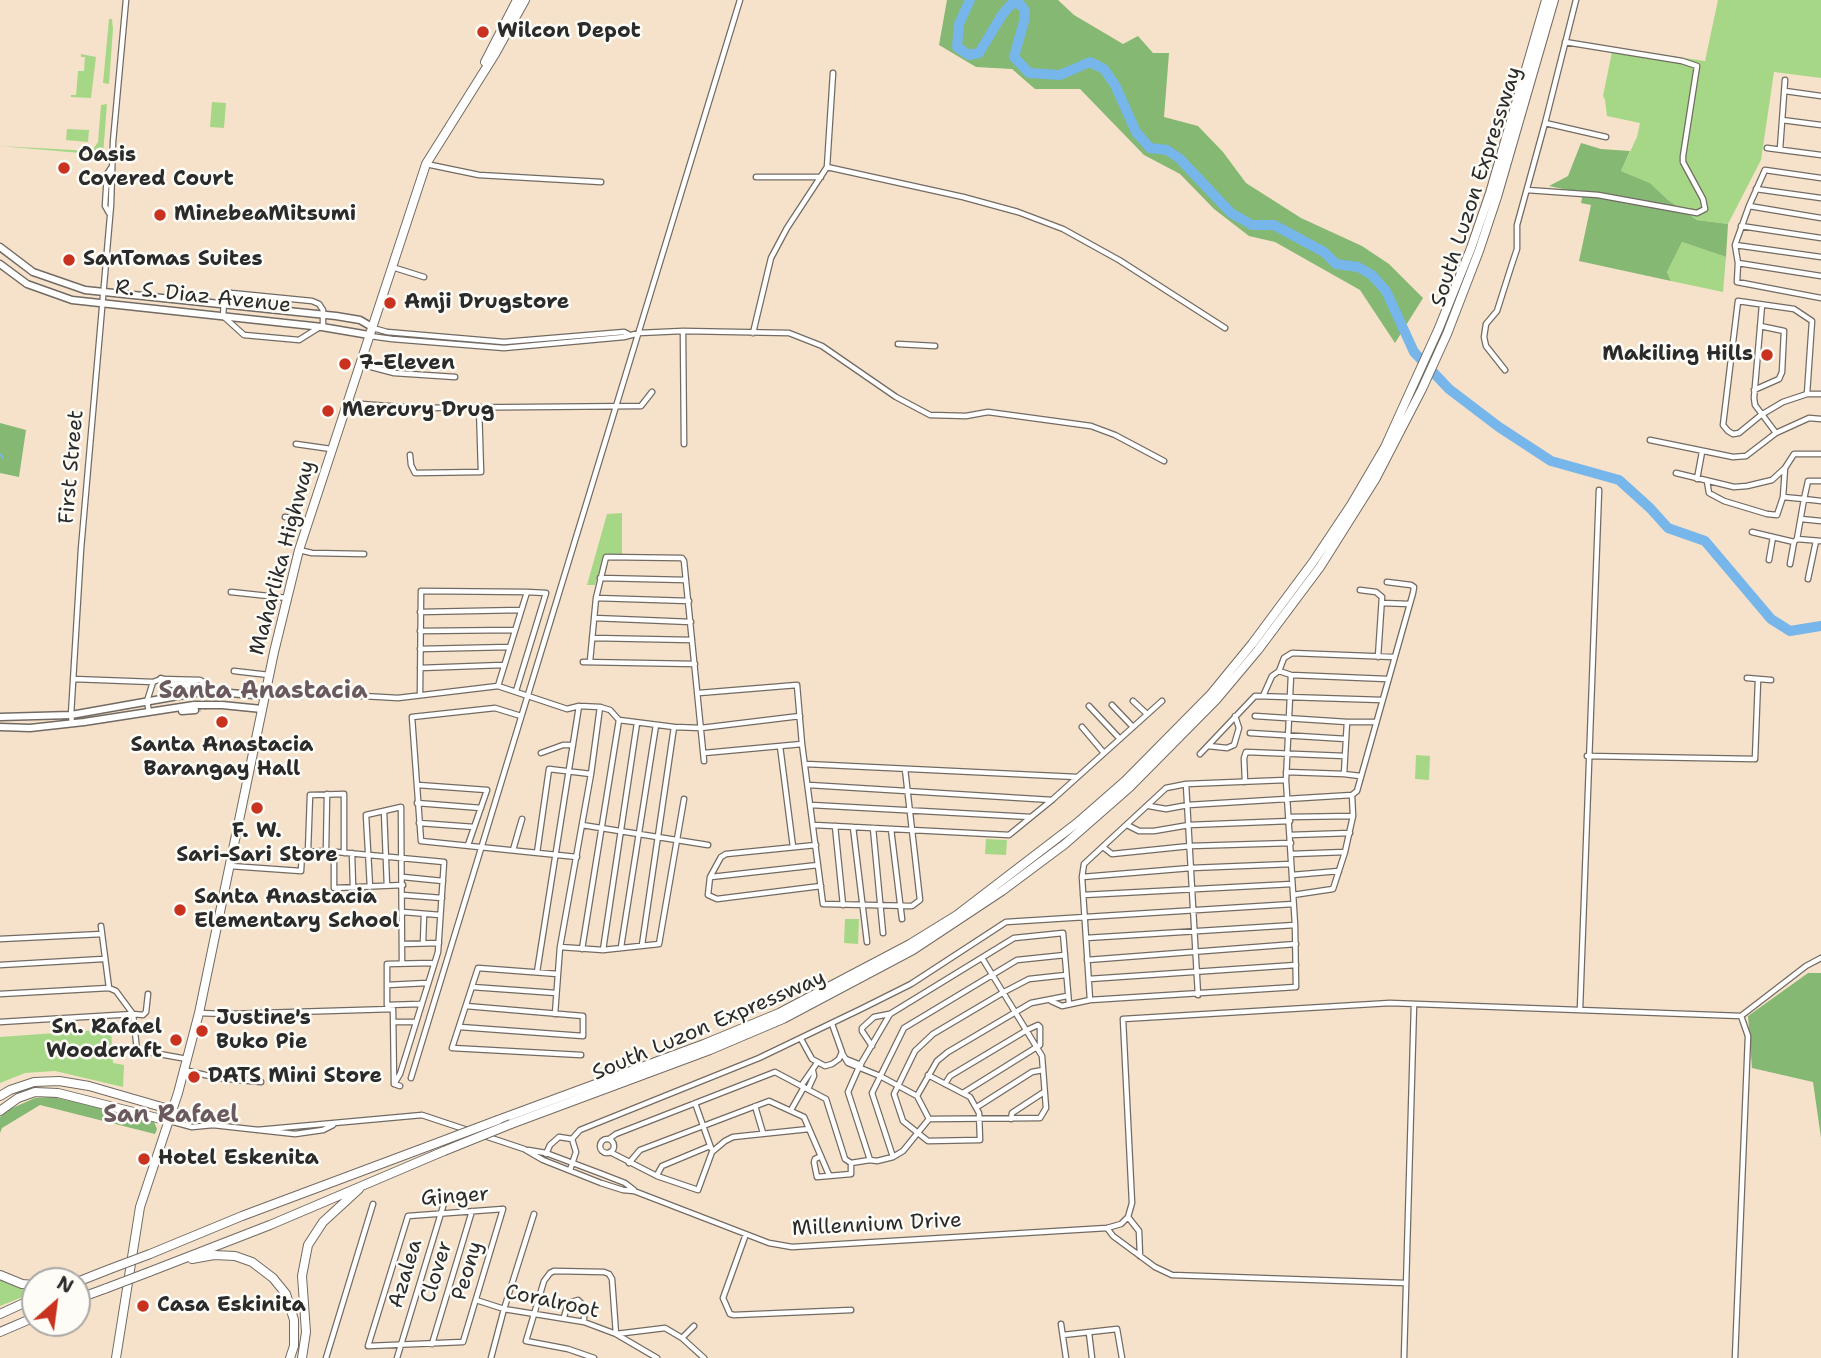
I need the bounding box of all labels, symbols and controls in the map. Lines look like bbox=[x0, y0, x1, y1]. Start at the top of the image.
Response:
place label: Wilcon Depot bbox=[497, 19, 641, 45]
marker: Wilcon Depot bbox=[475, 24, 491, 40]
street label: South Luzon Expressway bbox=[1426, 64, 1528, 310]
place label: Oasis Covered Court bbox=[78, 143, 234, 193]
marker: Oasis Covered Court bbox=[56, 160, 72, 176]
place label: MinebeaMitsumi bbox=[174, 202, 356, 228]
marker: MinebeaMitsumi bbox=[152, 207, 168, 223]
place label: SanTomas Suites bbox=[83, 247, 263, 273]
marker: SanTomas Suites bbox=[61, 252, 77, 268]
street label: R. S. Diaz Avenue bbox=[114, 275, 292, 319]
place label: Amji Drugstore bbox=[404, 290, 569, 316]
marker: Amji Drugstore bbox=[382, 295, 398, 311]
place label: Makiling Hills bbox=[1602, 342, 1753, 368]
marker: Makiling Hills bbox=[1759, 347, 1775, 363]
place label: 7-Eleven bbox=[359, 351, 455, 377]
marker: 7-Eleven bbox=[337, 356, 353, 372]
place label: Mercury Drug bbox=[342, 398, 494, 424]
marker: Mercury Drug bbox=[320, 403, 336, 419]
street label: First Street bbox=[54, 409, 90, 525]
street label: Maharlika Highway bbox=[245, 458, 321, 658]
district label: Santa Anastacia bbox=[158, 678, 368, 706]
marker: Santa Anastacia Barangay Hall bbox=[214, 714, 230, 730]
place label: Santa Anastacia Barangay Hall bbox=[131, 733, 313, 783]
marker: F. W. Sari-Sari Store bbox=[249, 800, 265, 816]
place label: F. W. Sari-Sari Store bbox=[176, 819, 338, 869]
place label: Santa Anastacia Elementary School bbox=[194, 885, 399, 935]
marker: Santa Anastacia Elementary School bbox=[172, 902, 188, 918]
street label: South Luzon Expressway bbox=[589, 965, 829, 1087]
place label: Justine's Buko Pie bbox=[216, 1006, 311, 1056]
place label: Sn. Rafael Woodcraft bbox=[46, 1015, 162, 1065]
marker: Justine's Buko Pie bbox=[194, 1023, 210, 1039]
marker: Sn. Rafael Woodcraft bbox=[168, 1032, 184, 1048]
place label: DATS Mini Store bbox=[208, 1064, 382, 1090]
marker: DATS Mini Store bbox=[186, 1069, 202, 1085]
district label: San Rafael bbox=[103, 1102, 239, 1130]
place label: Hotel Eskenita bbox=[158, 1146, 319, 1172]
marker: Hotel Eskenita bbox=[136, 1151, 152, 1167]
street label: Ginger bbox=[420, 1182, 490, 1212]
street label: Millennium Drive bbox=[791, 1208, 963, 1242]
street label: Azalea bbox=[384, 1237, 428, 1311]
street label: Clover bbox=[416, 1238, 458, 1306]
street label: Peony bbox=[447, 1238, 489, 1304]
north arrow bbox=[21, 1267, 91, 1337]
text: N bbox=[53, 1270, 78, 1299]
street label: Coralroot bbox=[503, 1280, 601, 1324]
place label: Casa Eskinita bbox=[157, 1293, 306, 1319]
marker: Casa Eskinita bbox=[135, 1298, 151, 1314]

